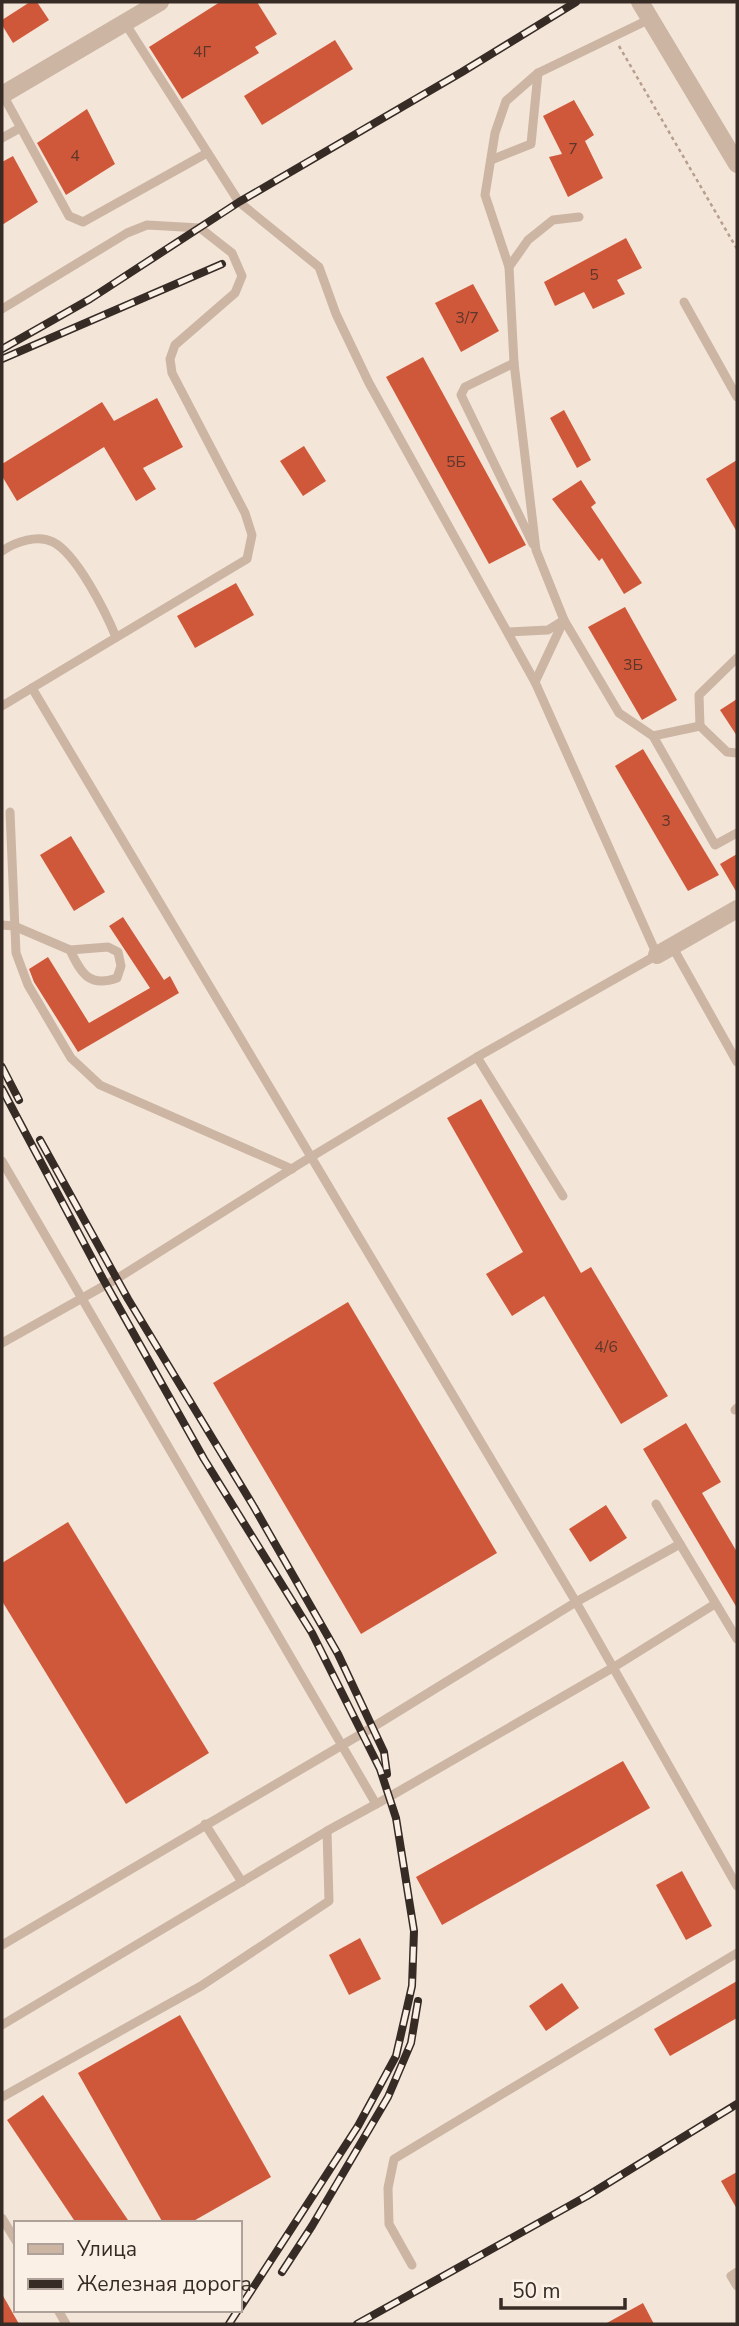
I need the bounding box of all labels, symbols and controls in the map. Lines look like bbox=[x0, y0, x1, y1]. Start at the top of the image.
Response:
house number: 4Г bbox=[193, 41, 211, 63]
house number: 7 bbox=[568, 138, 578, 160]
house number: 4 bbox=[70, 145, 80, 167]
house number: 5 bbox=[589, 264, 599, 286]
house number: 3/7 bbox=[455, 307, 479, 329]
house number: 5Б bbox=[446, 451, 466, 473]
house number: 3Б bbox=[623, 654, 643, 676]
house number: 3 bbox=[661, 810, 671, 832]
house number: 4/6 bbox=[594, 1336, 618, 1358]
legend bbox=[14, 2221, 242, 2312]
text: Улица bbox=[76, 2235, 137, 2263]
scale bar bbox=[501, 2266, 625, 2310]
text: Железная дорога bbox=[77, 2270, 252, 2298]
text: 50 m bbox=[512, 2277, 561, 2305]

